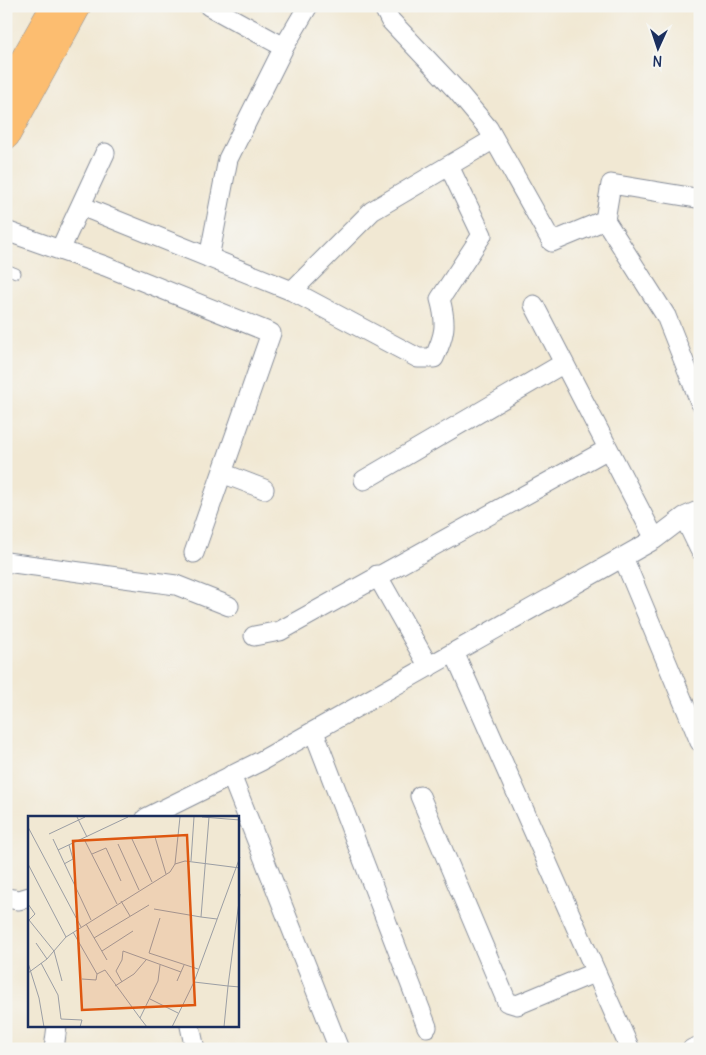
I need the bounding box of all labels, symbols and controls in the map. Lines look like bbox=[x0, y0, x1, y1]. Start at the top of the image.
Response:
north arrow bbox=[634, 22, 684, 72]
text: N bbox=[652, 52, 663, 70]
inset map bbox=[28, 816, 239, 1028]

